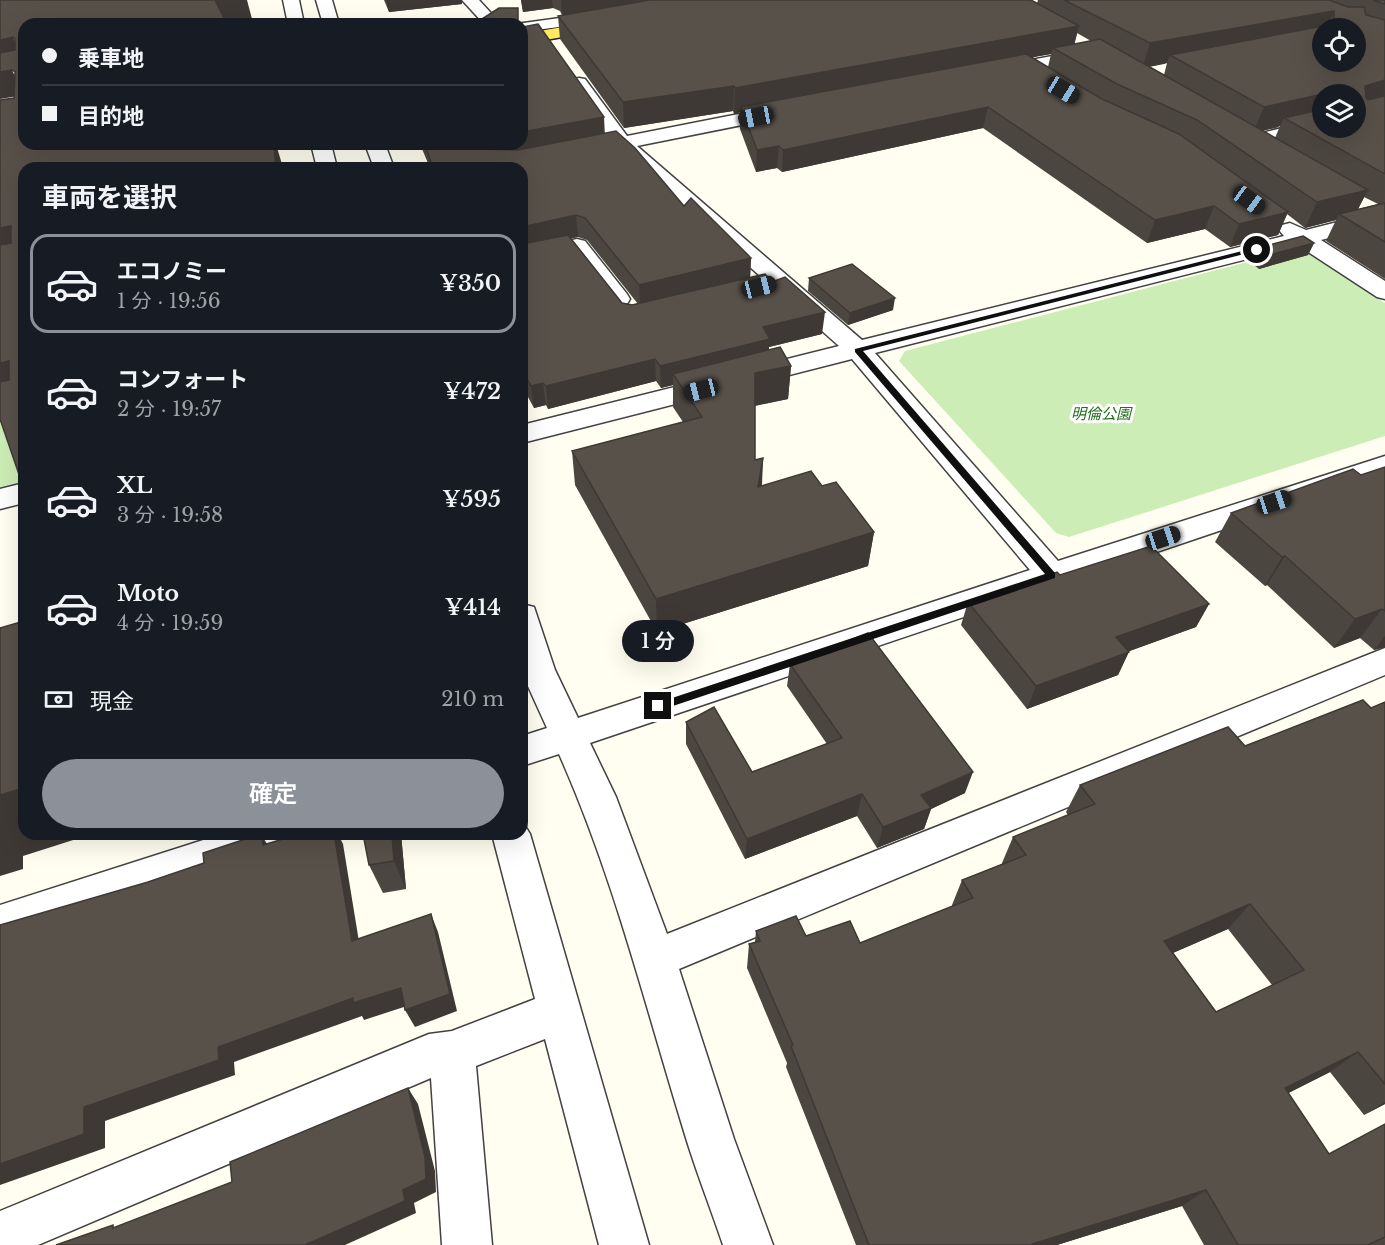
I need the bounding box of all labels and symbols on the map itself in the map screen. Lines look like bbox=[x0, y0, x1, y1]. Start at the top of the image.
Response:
car bbox=[1043, 73, 1083, 107]
car bbox=[737, 105, 775, 129]
car bbox=[1229, 182, 1269, 218]
route start bbox=[1243, 236, 1270, 263]
car bbox=[739, 274, 779, 300]
car bbox=[681, 377, 721, 403]
park label: 明倫公園 bbox=[1071, 404, 1133, 423]
car bbox=[1254, 488, 1294, 516]
car bbox=[1143, 524, 1183, 552]
callout: 1 分 bbox=[622, 619, 694, 661]
route end bbox=[644, 692, 671, 719]

